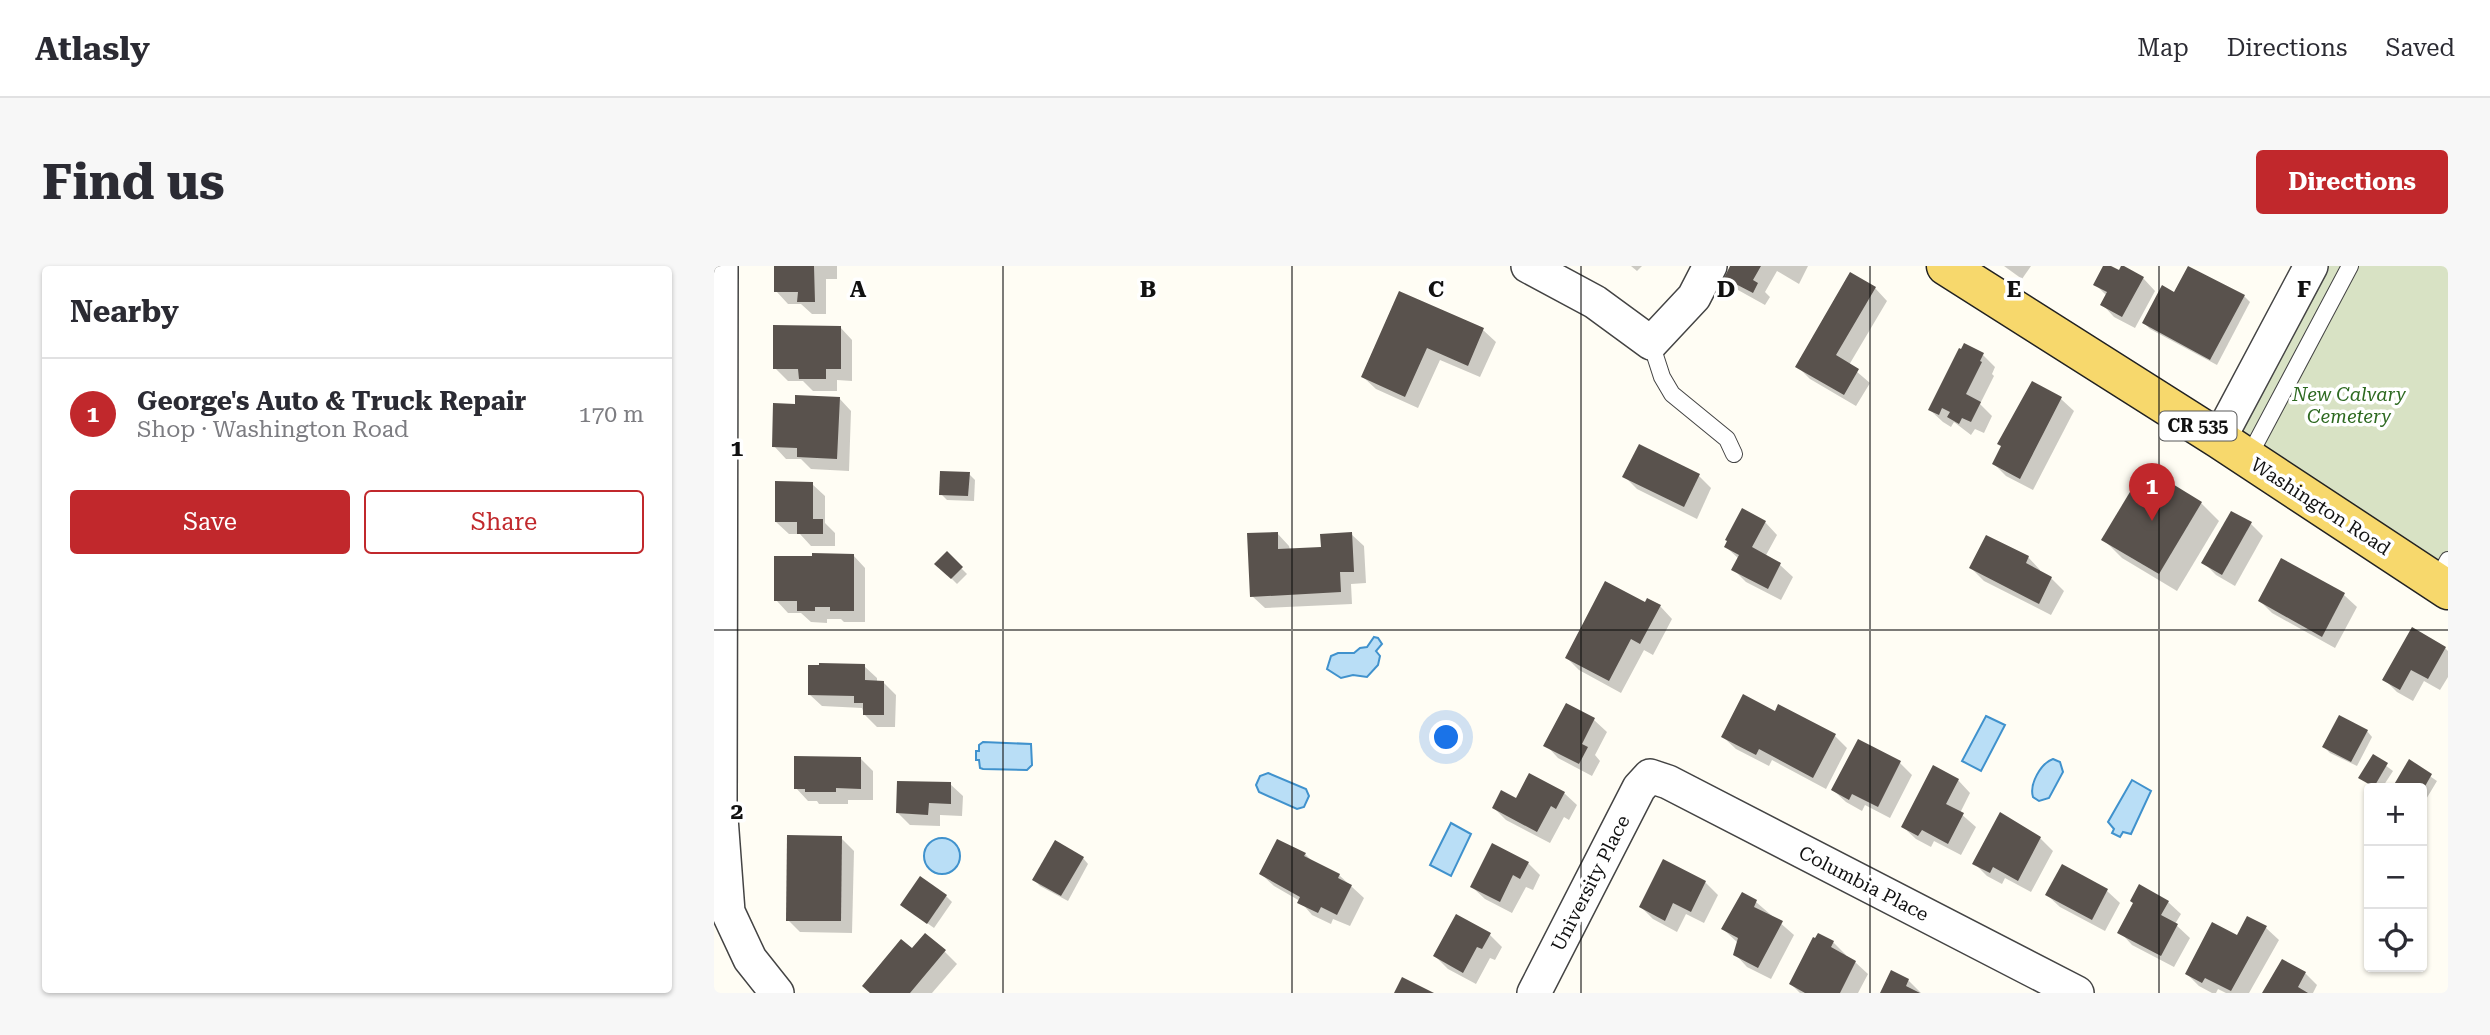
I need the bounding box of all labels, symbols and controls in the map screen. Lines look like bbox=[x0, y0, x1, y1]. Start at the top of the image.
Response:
text: Atlasly bbox=[35, 29, 150, 68]
text: Map bbox=[2137, 34, 2189, 62]
text: Directions bbox=[2227, 34, 2347, 62]
text: Saved bbox=[2385, 34, 2455, 62]
button: Directions bbox=[2256, 150, 2448, 214]
text: Find us bbox=[42, 154, 225, 211]
text: A bbox=[850, 276, 867, 303]
text: B bbox=[1140, 276, 1156, 303]
text: C bbox=[1428, 276, 1444, 303]
text: D bbox=[1717, 276, 1735, 303]
text: E bbox=[2007, 276, 2021, 303]
text: F bbox=[2297, 276, 2311, 303]
text: Nearby bbox=[70, 294, 179, 329]
park label: New Calvary Cemetery bbox=[2291, 383, 2406, 428]
text: George's Auto & Truck Repair bbox=[137, 386, 526, 416]
text: 1 bbox=[87, 401, 99, 428]
text: 170 m bbox=[579, 401, 644, 428]
road number: CR 535 bbox=[2160, 412, 2236, 440]
text: Shop · Washington Road bbox=[137, 416, 409, 443]
text: 1 bbox=[731, 435, 744, 462]
street label: Washington Road bbox=[2247, 453, 2395, 560]
pin: 1 bbox=[2129, 463, 2175, 521]
button: Save bbox=[70, 490, 350, 554]
button: Share bbox=[364, 490, 644, 554]
your location bbox=[1429, 720, 1463, 754]
map controls bbox=[2364, 783, 2427, 972]
button: + bbox=[2364, 783, 2427, 846]
text: 2 bbox=[731, 798, 743, 825]
street label: University Place bbox=[1546, 811, 1635, 955]
street label: Columbia Place bbox=[1795, 841, 1933, 926]
button: − bbox=[2364, 846, 2427, 909]
button: locate bbox=[2364, 909, 2427, 972]

